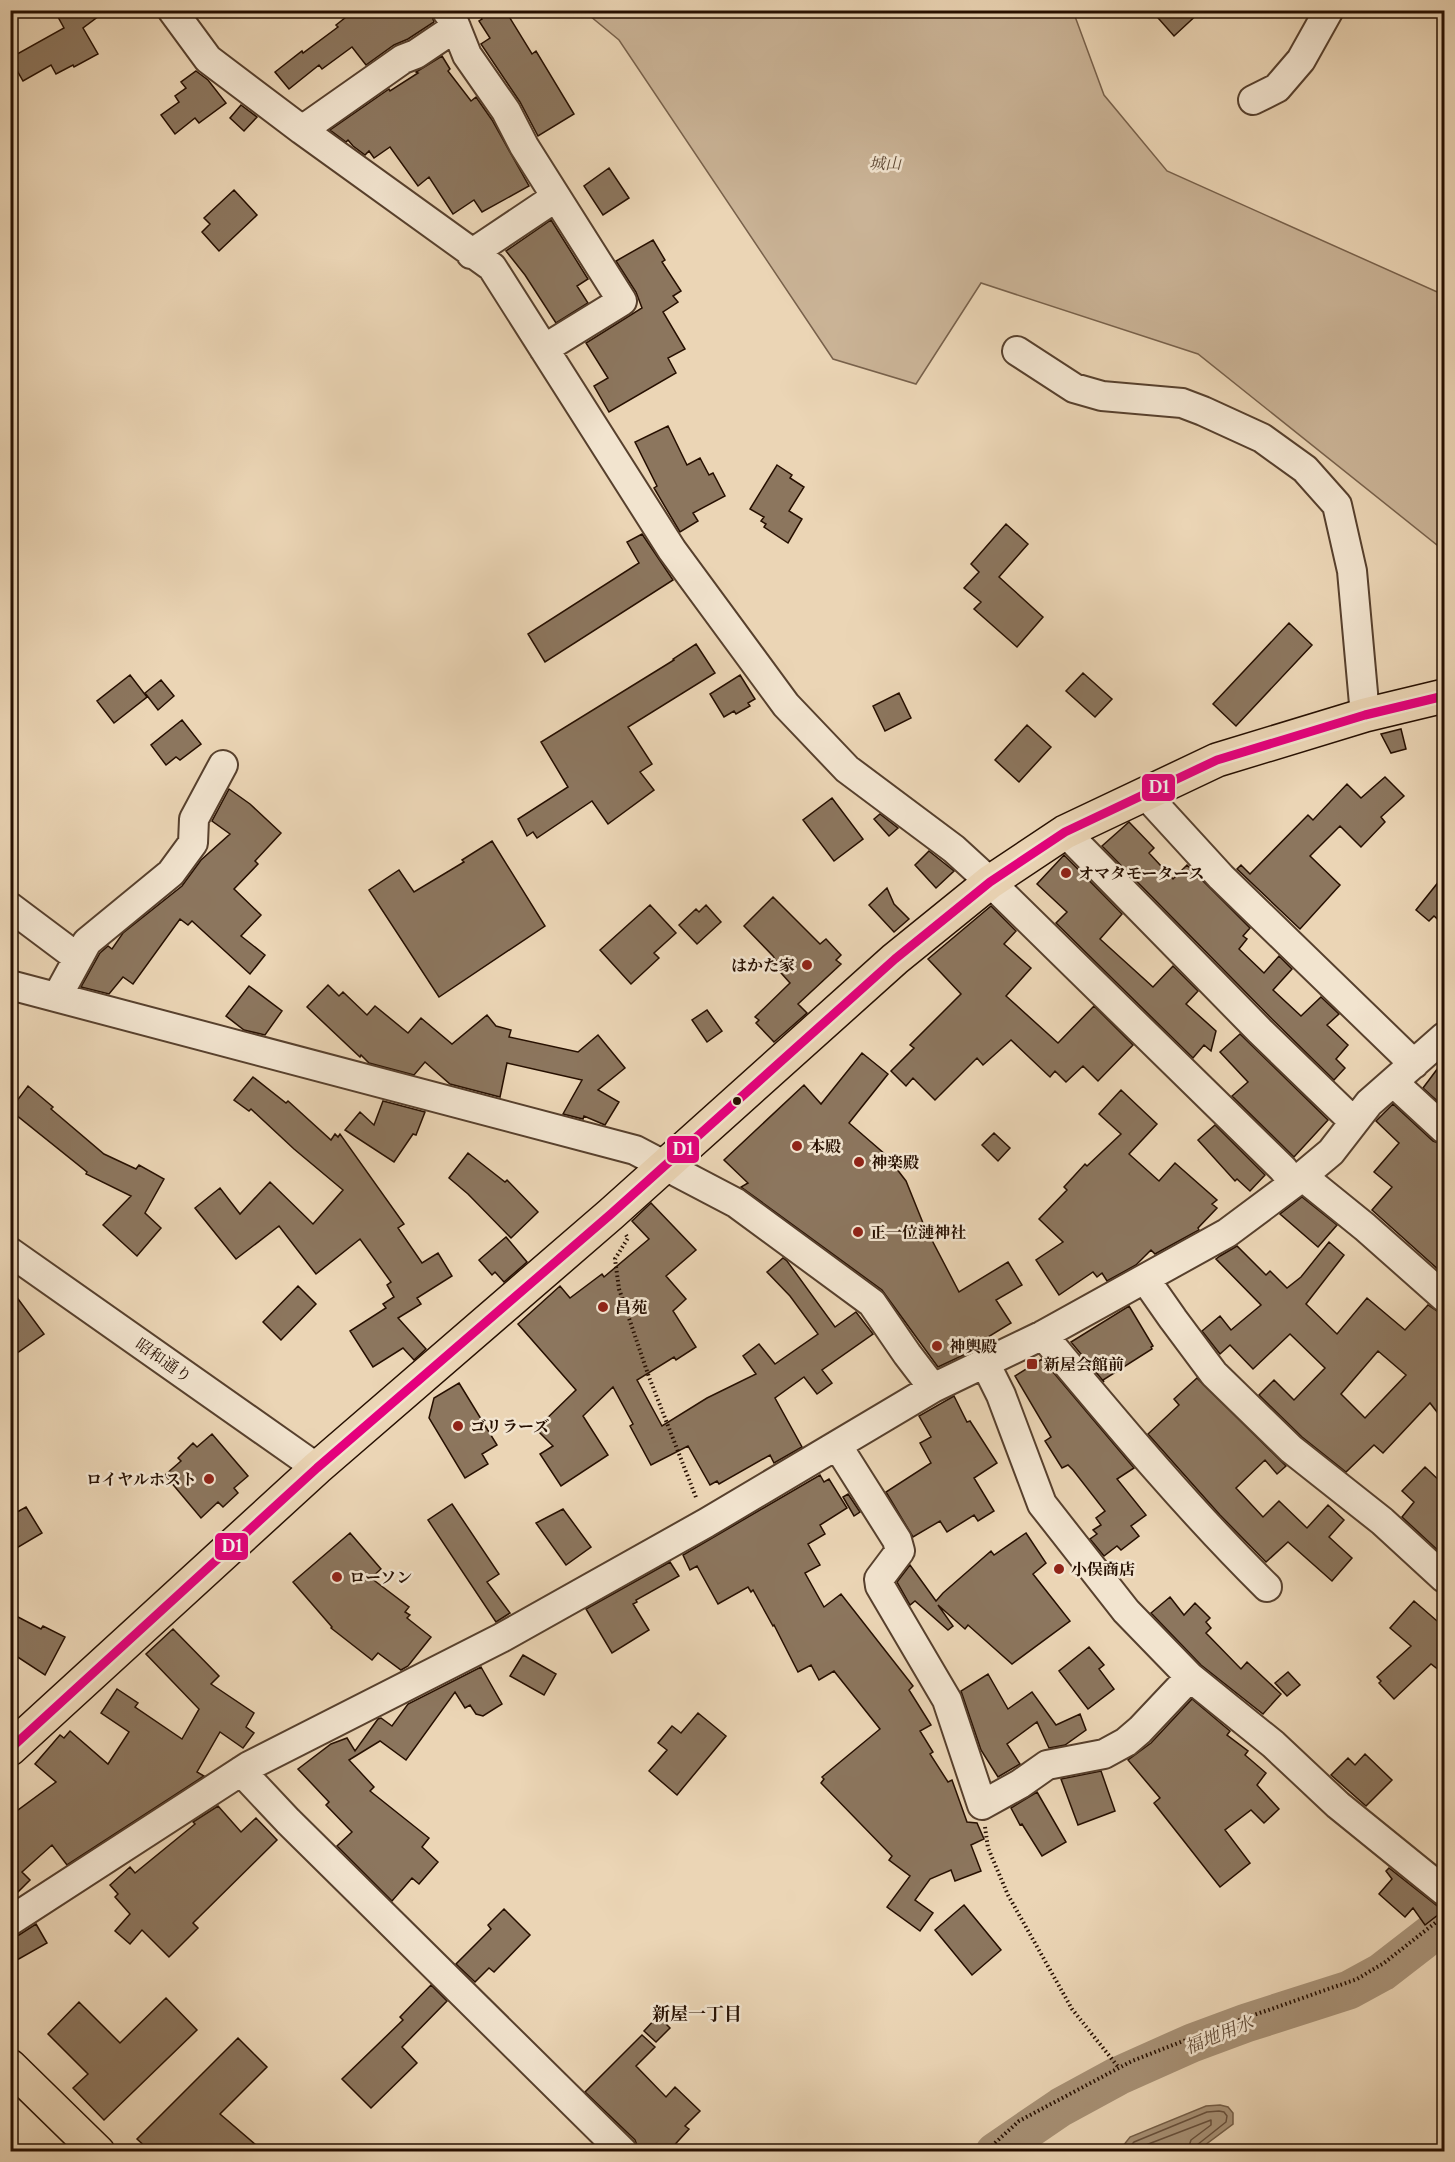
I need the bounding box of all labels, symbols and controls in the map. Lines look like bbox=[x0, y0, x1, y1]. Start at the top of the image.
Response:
park label: 城山 bbox=[869, 153, 903, 173]
line badge: D1 bbox=[1141, 773, 1176, 802]
text: D1 bbox=[1148, 777, 1170, 797]
place label: オマタモータース bbox=[1078, 863, 1205, 883]
marker: オマタモータース bbox=[1059, 866, 1073, 880]
place label: はかた家 bbox=[731, 955, 795, 975]
marker: はかた家 bbox=[800, 958, 814, 972]
unlabelled marker bbox=[731, 1095, 743, 1107]
line badge: D1 bbox=[666, 1135, 700, 1164]
place label: 本殿 bbox=[809, 1136, 841, 1156]
text: D1 bbox=[672, 1139, 694, 1159]
marker: 本殿 bbox=[790, 1139, 804, 1153]
place label: 神楽殿 bbox=[871, 1152, 919, 1172]
marker: 神楽殿 bbox=[852, 1155, 866, 1169]
place label: 正一位漣神社 bbox=[870, 1222, 966, 1242]
marker: 正一位漣神社 bbox=[851, 1225, 865, 1239]
place label: 昌苑 bbox=[615, 1297, 648, 1317]
marker: 昌苑 bbox=[596, 1300, 610, 1314]
street label: 昭和通り bbox=[132, 1333, 196, 1387]
place label: 神輿殿 bbox=[949, 1336, 997, 1356]
marker: 神輿殿 bbox=[930, 1339, 944, 1353]
place label: 新屋会館前 bbox=[1043, 1354, 1124, 1374]
marker: 新屋会館前 bbox=[1025, 1357, 1039, 1371]
place label: ゴリラーズ bbox=[470, 1416, 549, 1436]
marker: ゴリラーズ bbox=[451, 1419, 465, 1433]
place label: ロイヤルホスト bbox=[86, 1469, 197, 1489]
marker: ロイヤルホスト bbox=[202, 1472, 216, 1486]
line badge: D1 bbox=[214, 1532, 249, 1561]
text: D1 bbox=[221, 1536, 243, 1556]
place label: 小俣商店 bbox=[1071, 1559, 1135, 1579]
marker: 小俣商店 bbox=[1052, 1562, 1066, 1576]
place label: ローソン bbox=[349, 1567, 412, 1587]
marker: ローソン bbox=[330, 1570, 344, 1584]
district label: 新屋一丁目 bbox=[652, 2003, 742, 2025]
water label: 福地用水 bbox=[1182, 2011, 1258, 2059]

